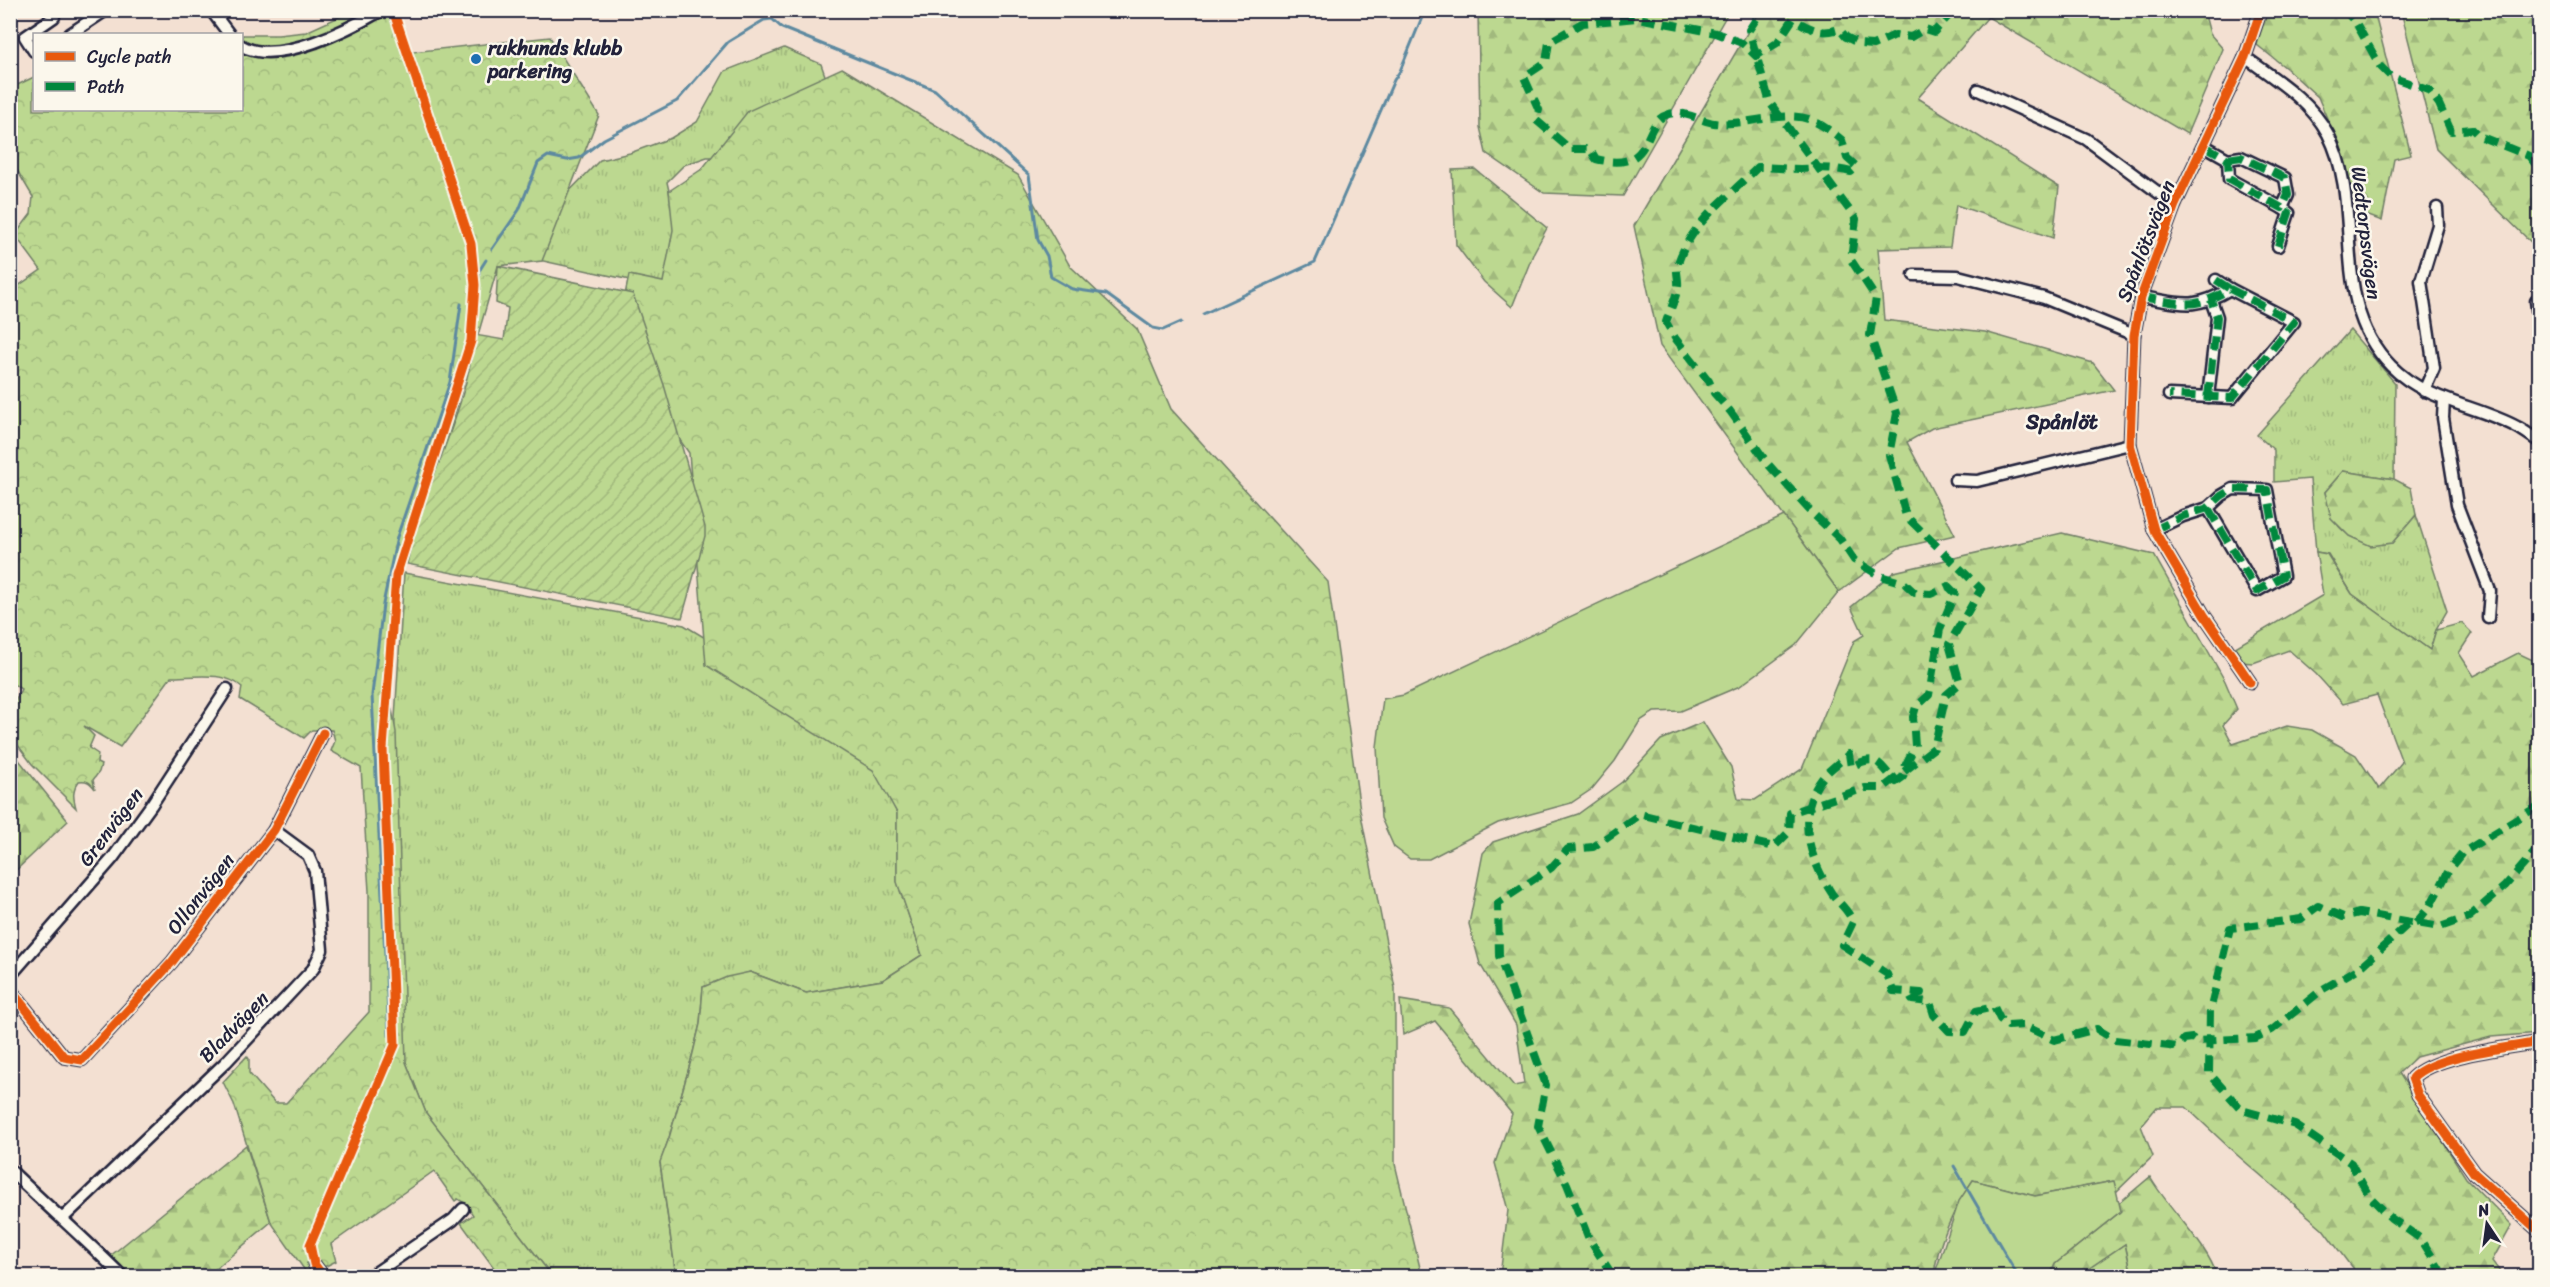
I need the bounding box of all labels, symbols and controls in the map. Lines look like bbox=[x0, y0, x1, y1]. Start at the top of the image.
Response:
place label: rukhunds klubb parkering bbox=[486, 31, 622, 89]
legend bbox=[33, 33, 243, 111]
text: Cycle path bbox=[87, 41, 171, 73]
marker: rukhunds klubb parkering bbox=[469, 52, 483, 66]
text: Path bbox=[87, 71, 124, 103]
street label: Wedtorpsvägen bbox=[2340, 165, 2392, 302]
street label: Spånlötsvägen bbox=[2107, 175, 2185, 307]
district label: Spånlöt bbox=[2025, 403, 2099, 441]
street label: Grenvägen bbox=[69, 779, 153, 874]
street label: Ollonvägen bbox=[158, 845, 244, 943]
street label: Bladvägen bbox=[190, 983, 278, 1071]
north arrow bbox=[2457, 1194, 2517, 1254]
text: N bbox=[2474, 1194, 2493, 1225]

